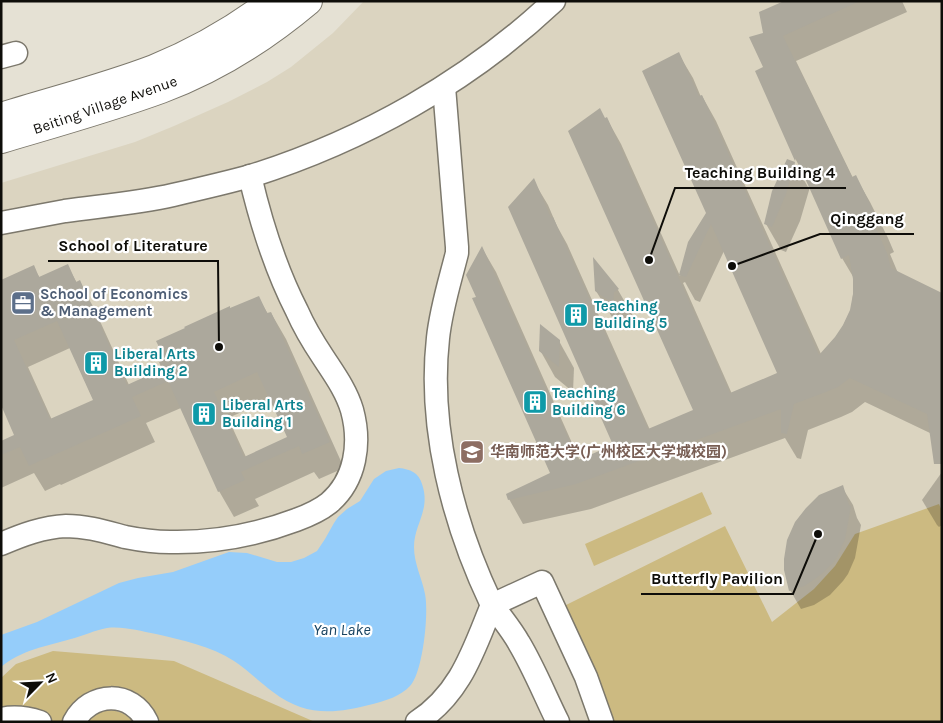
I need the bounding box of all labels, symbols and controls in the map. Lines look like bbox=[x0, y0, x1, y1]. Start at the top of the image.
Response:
street label: Beiting Village Avenue bbox=[31, 72, 179, 138]
callout: Teaching Building 4 bbox=[675, 157, 846, 188]
text: Teaching Building 4 bbox=[685, 163, 836, 182]
callout: Qinggang bbox=[820, 203, 914, 234]
text: Qinggang bbox=[830, 209, 904, 228]
callout: School of Literature bbox=[48, 230, 218, 261]
text: School of Literature bbox=[58, 236, 208, 255]
place label: School of Economics & Management bbox=[40, 285, 188, 320]
office icon: School of Economics & Management bbox=[10, 290, 36, 316]
place label: Teaching Building 5 bbox=[594, 297, 668, 332]
building icon: Teaching Building 5 bbox=[563, 302, 589, 328]
place label: Liberal Arts Building 2 bbox=[114, 345, 196, 380]
building icon: Liberal Arts Building 2 bbox=[83, 350, 109, 376]
place label: Teaching Building 6 bbox=[552, 384, 626, 419]
building icon: Teaching Building 6 bbox=[522, 389, 548, 415]
place label: Liberal Arts Building 1 bbox=[222, 396, 304, 431]
building icon: Liberal Arts Building 1 bbox=[191, 401, 217, 427]
school or university icon: 华南师范大学(广州校区大学城校园) bbox=[459, 439, 485, 465]
place label: 华南师范大学(广州校区大学城校园) bbox=[490, 443, 727, 461]
callout: Butterfly Pavilion bbox=[641, 563, 793, 594]
text: Butterfly Pavilion bbox=[651, 569, 783, 588]
water label: Yan Lake bbox=[313, 620, 371, 639]
north arrow bbox=[15, 658, 65, 708]
text: N bbox=[42, 670, 61, 686]

